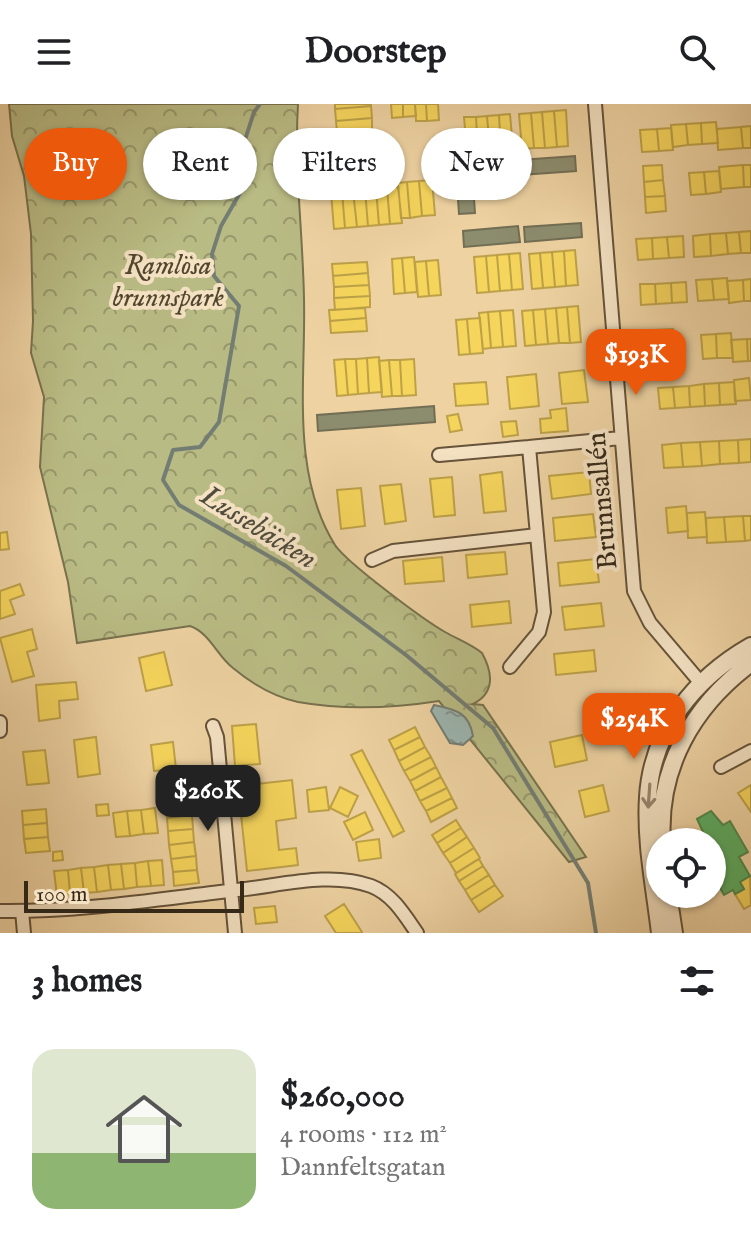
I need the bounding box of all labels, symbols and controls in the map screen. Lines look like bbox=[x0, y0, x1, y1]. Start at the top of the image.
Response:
text: Doorstep bbox=[305, 29, 446, 75]
icon: menu bbox=[32, 30, 76, 74]
icon: search bbox=[675, 30, 719, 74]
chip: Buy bbox=[24, 128, 127, 200]
chip: Rent bbox=[143, 128, 257, 200]
chip: Filters bbox=[273, 128, 405, 200]
chip: New bbox=[421, 128, 532, 200]
park label: Ramlösa brunnspark bbox=[112, 249, 224, 316]
pin: $193K bbox=[580, 329, 692, 397]
text: $193K bbox=[604, 338, 668, 371]
street label: Brunnsallén bbox=[580, 431, 626, 571]
water label: Lussebäcken bbox=[192, 477, 323, 579]
pin: $254K bbox=[578, 693, 690, 761]
text: $254K bbox=[600, 702, 668, 735]
pin: $260K bbox=[152, 765, 264, 833]
text: $260K bbox=[173, 774, 243, 807]
one-way arrow bbox=[641, 782, 656, 808]
map controls bbox=[646, 828, 726, 908]
button: locate bbox=[646, 828, 726, 908]
scale bar bbox=[24, 877, 244, 913]
text: 100 m bbox=[36, 881, 88, 909]
icon: filters bbox=[675, 959, 719, 1003]
text: 3 homes bbox=[32, 960, 142, 1003]
text: $260,000 bbox=[280, 1075, 405, 1118]
icon: home bbox=[96, 1081, 192, 1177]
text: 4 rooms · 112 m² bbox=[280, 1118, 447, 1151]
text: Dannfeltsgatan bbox=[280, 1151, 446, 1184]

